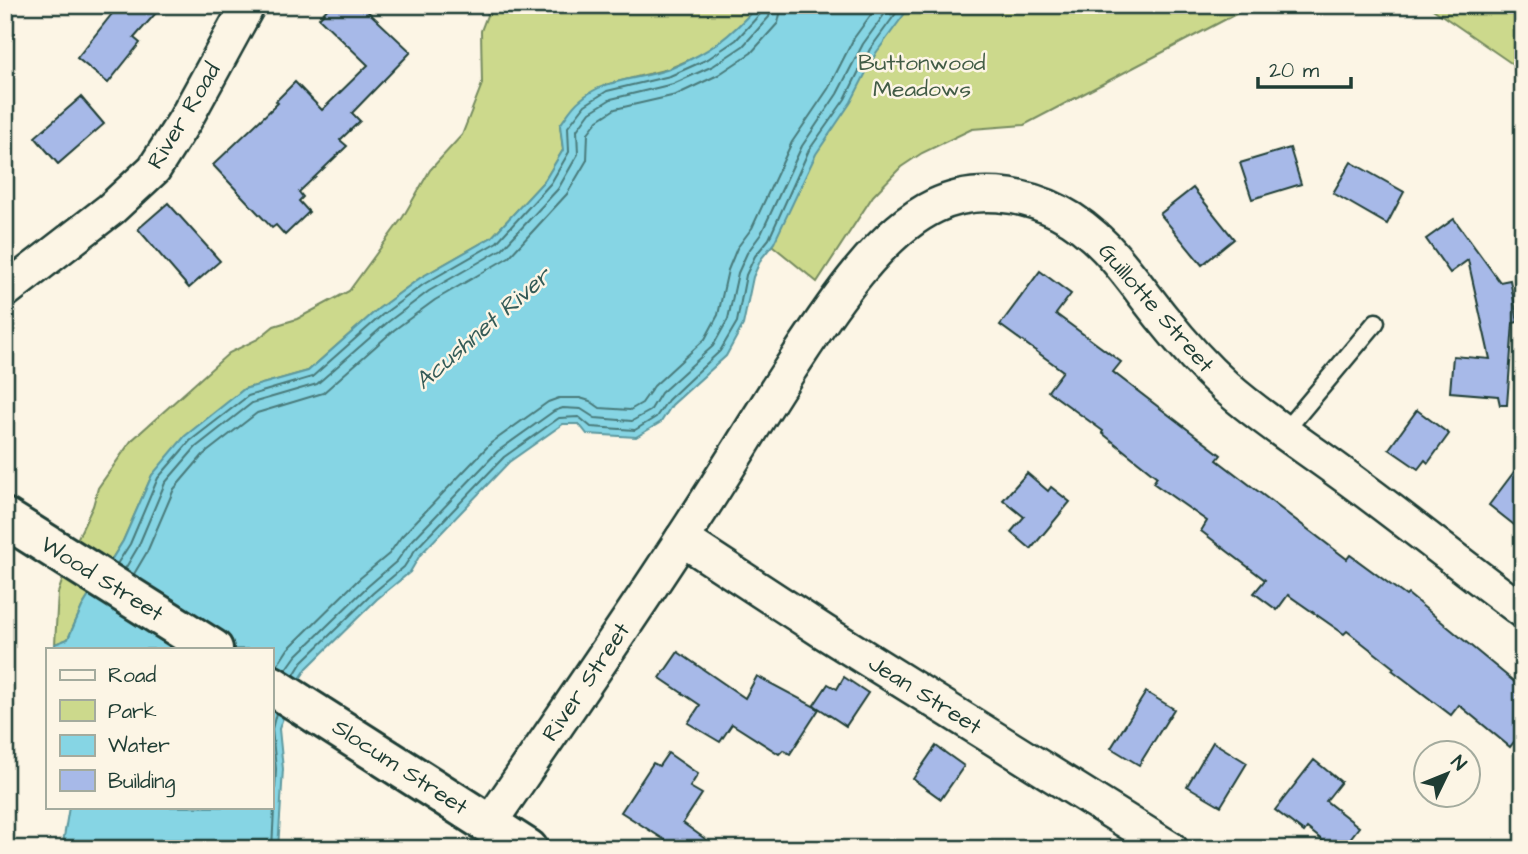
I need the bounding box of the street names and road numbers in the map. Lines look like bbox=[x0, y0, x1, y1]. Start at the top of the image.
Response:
street label: River Road bbox=[140, 57, 228, 175]
street label: Guillotte Street bbox=[1091, 236, 1222, 380]
street label: Wood Street bbox=[34, 528, 170, 630]
street label: River Street bbox=[534, 616, 638, 748]
street label: Jean Street bbox=[862, 648, 988, 743]
street label: Slocum Street bbox=[326, 711, 475, 823]

